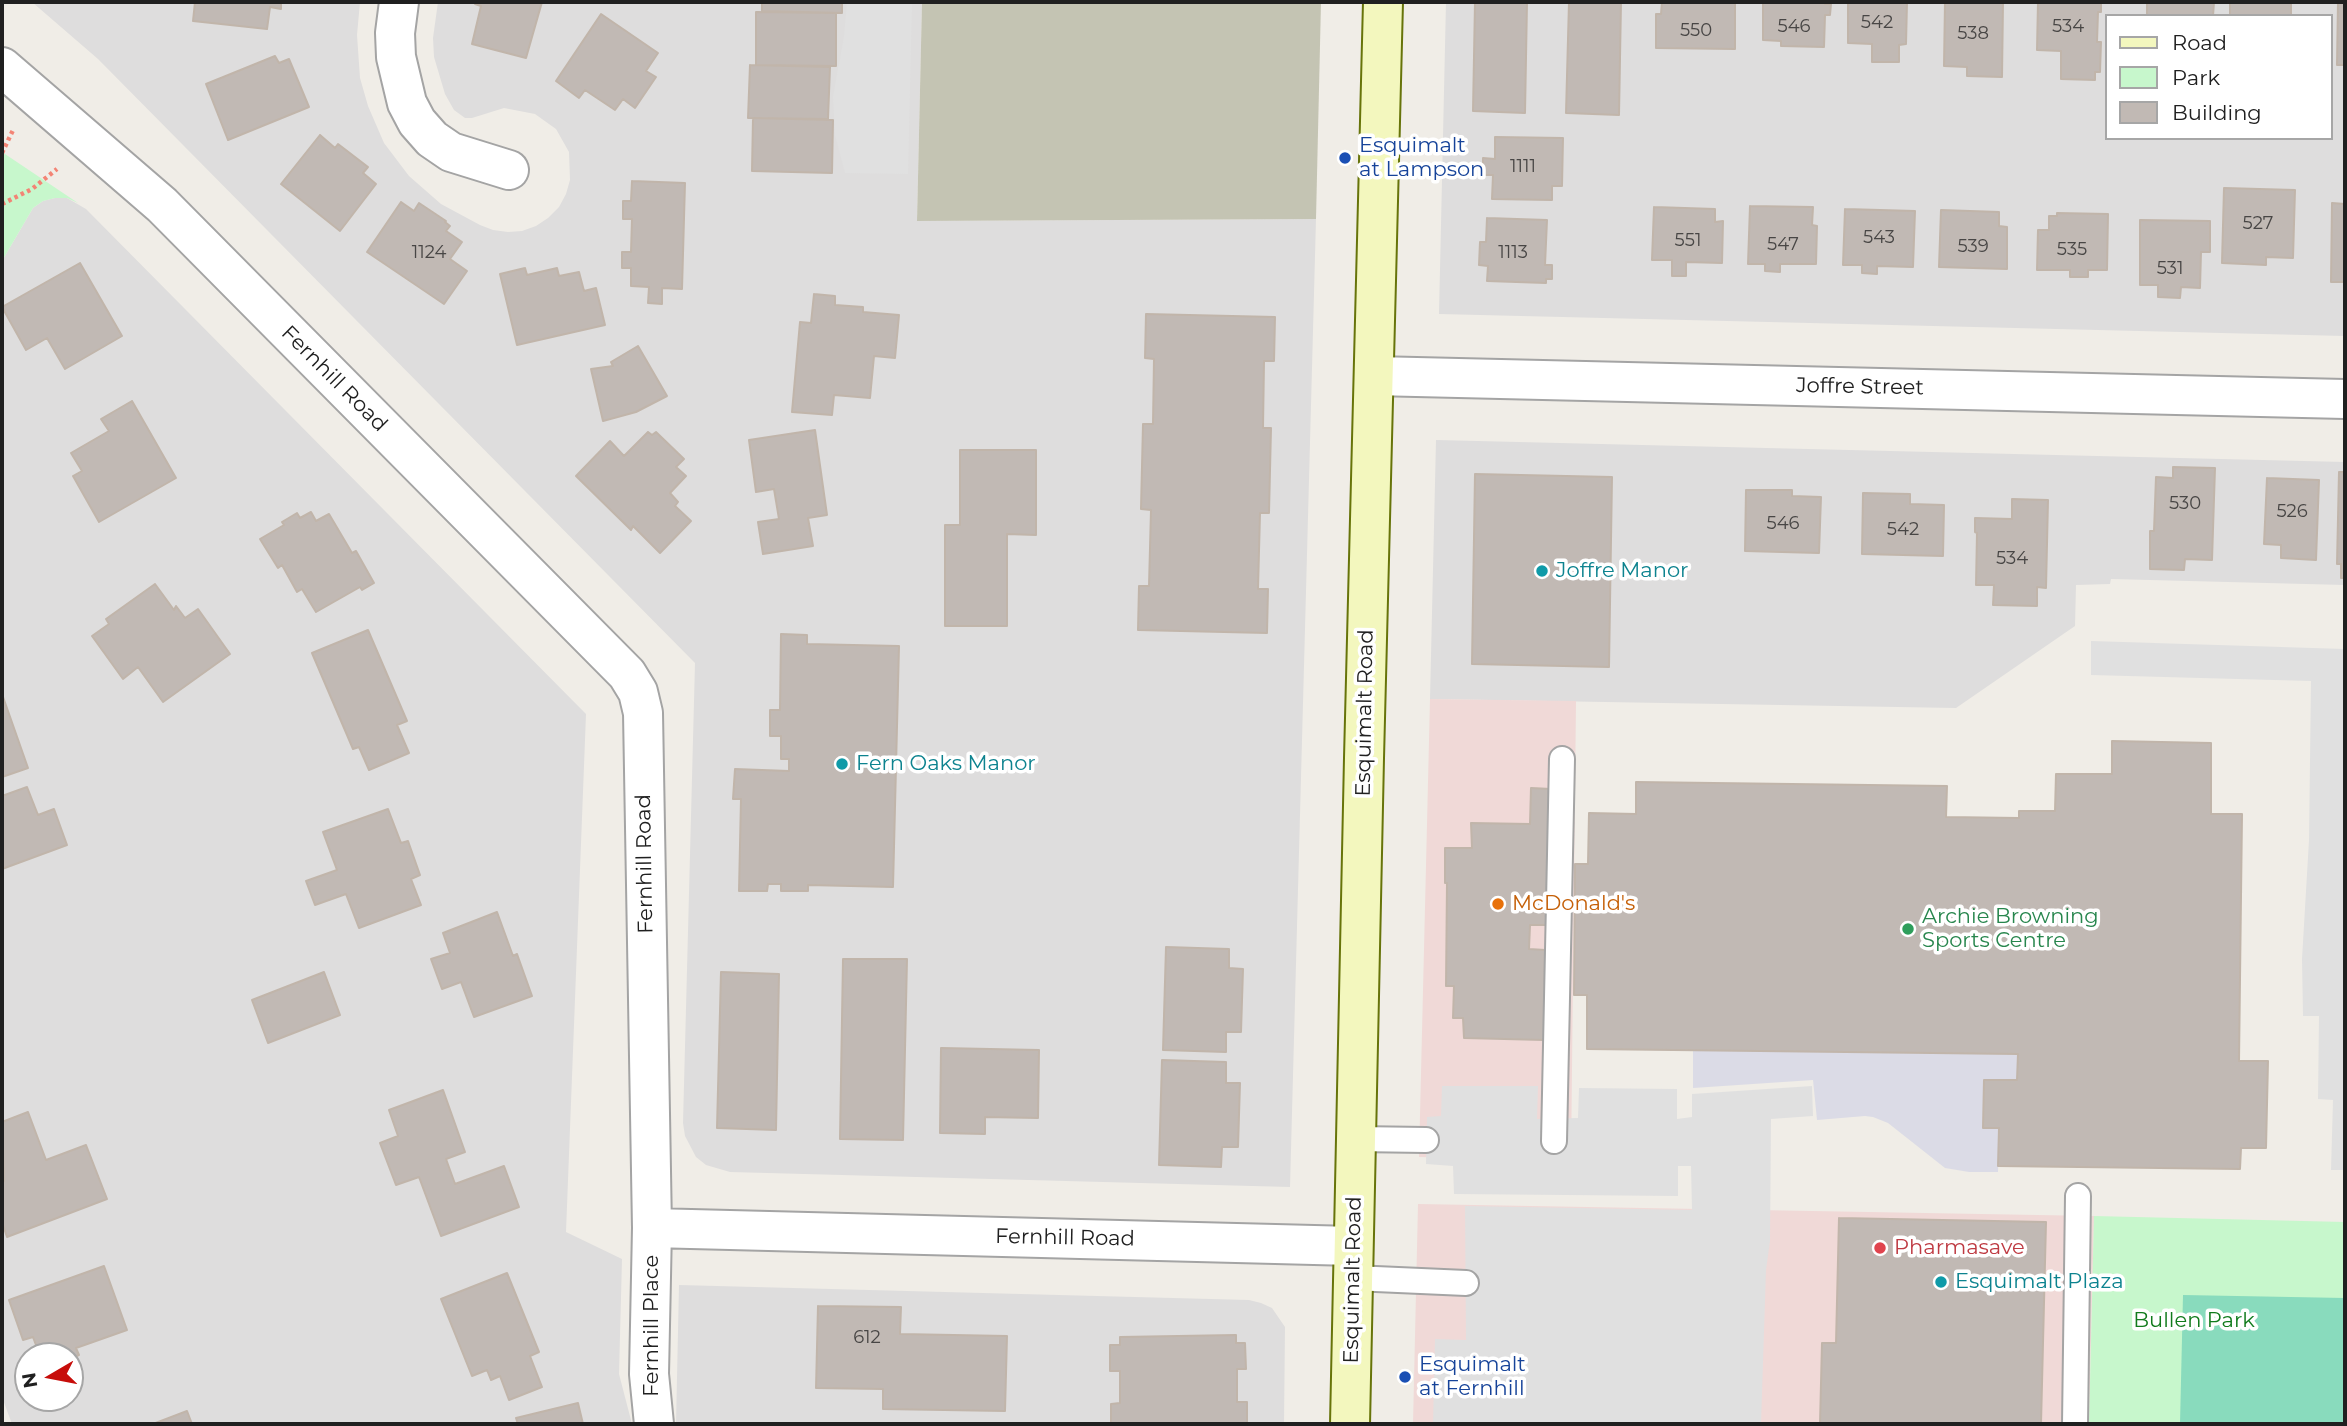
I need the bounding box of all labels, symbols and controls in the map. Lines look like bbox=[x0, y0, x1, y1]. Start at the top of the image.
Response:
house number: 542 bbox=[1861, 12, 1893, 34]
legend bbox=[2106, 14, 2333, 140]
house number: 546 bbox=[1777, 16, 1811, 38]
house number: 534 bbox=[2052, 16, 2084, 38]
house number: 550 bbox=[1680, 20, 1712, 42]
house number: 538 bbox=[1957, 23, 1989, 45]
text: Road bbox=[2172, 30, 2227, 55]
text: Park bbox=[2172, 65, 2220, 90]
text: Building bbox=[2172, 100, 2262, 125]
place label: Esquimalt at Lampson bbox=[1359, 133, 1484, 183]
marker: Esquimalt at Lampson bbox=[1337, 150, 1353, 166]
house number: 1111 bbox=[1510, 156, 1536, 178]
house number: 527 bbox=[2243, 213, 2273, 235]
house number: 543 bbox=[1863, 227, 1895, 249]
house number: 551 bbox=[1675, 230, 1701, 252]
house number: 547 bbox=[1767, 234, 1799, 256]
house number: 539 bbox=[1957, 236, 1989, 258]
house number: 535 bbox=[2057, 239, 2087, 261]
house number: 1124 bbox=[412, 242, 446, 264]
house number: 1113 bbox=[1498, 242, 1528, 264]
house number: 531 bbox=[2157, 258, 2183, 280]
street label: Fernhill Road bbox=[276, 321, 392, 437]
street label: Joffre Street bbox=[1796, 373, 1924, 401]
house number: 530 bbox=[2169, 493, 2201, 515]
house number: 526 bbox=[2276, 501, 2308, 523]
house number: 546 bbox=[1766, 513, 1800, 535]
house number: 542 bbox=[1887, 519, 1919, 541]
house number: 534 bbox=[1996, 548, 2028, 570]
place label: Joffre Manor bbox=[1556, 558, 1689, 584]
marker: Joffre Manor bbox=[1534, 563, 1550, 579]
street label: Esquimalt Road bbox=[1351, 629, 1379, 797]
place label: Fern Oaks Manor bbox=[856, 751, 1036, 777]
marker: Fern Oaks Manor bbox=[834, 756, 850, 772]
street label: Fernhill Road bbox=[631, 794, 659, 934]
place label: McDonald's bbox=[1512, 891, 1635, 917]
marker: McDonald's bbox=[1490, 896, 1506, 912]
place label: Archie Browning Sports Centre bbox=[1922, 904, 2099, 954]
marker: Archie Browning Sports Centre bbox=[1900, 921, 1916, 937]
street label: Esquimalt Road bbox=[1339, 1196, 1367, 1364]
street label: Fernhill Road bbox=[995, 1224, 1135, 1252]
place label: Pharmasave bbox=[1894, 1235, 2025, 1261]
marker: Pharmasave bbox=[1872, 1240, 1888, 1256]
street label: Fernhill Place bbox=[639, 1255, 665, 1397]
place label: Esquimalt Plaza bbox=[1955, 1269, 2124, 1295]
marker: Esquimalt Plaza bbox=[1933, 1274, 1949, 1290]
park label: Bullen Park bbox=[2133, 1308, 2255, 1334]
house number: 612 bbox=[853, 1327, 881, 1349]
north arrow bbox=[14, 1342, 84, 1412]
place label: Esquimalt at Fernhill bbox=[1419, 1352, 1526, 1402]
marker: Esquimalt at Fernhill bbox=[1397, 1369, 1413, 1385]
text: N bbox=[17, 1371, 42, 1390]

